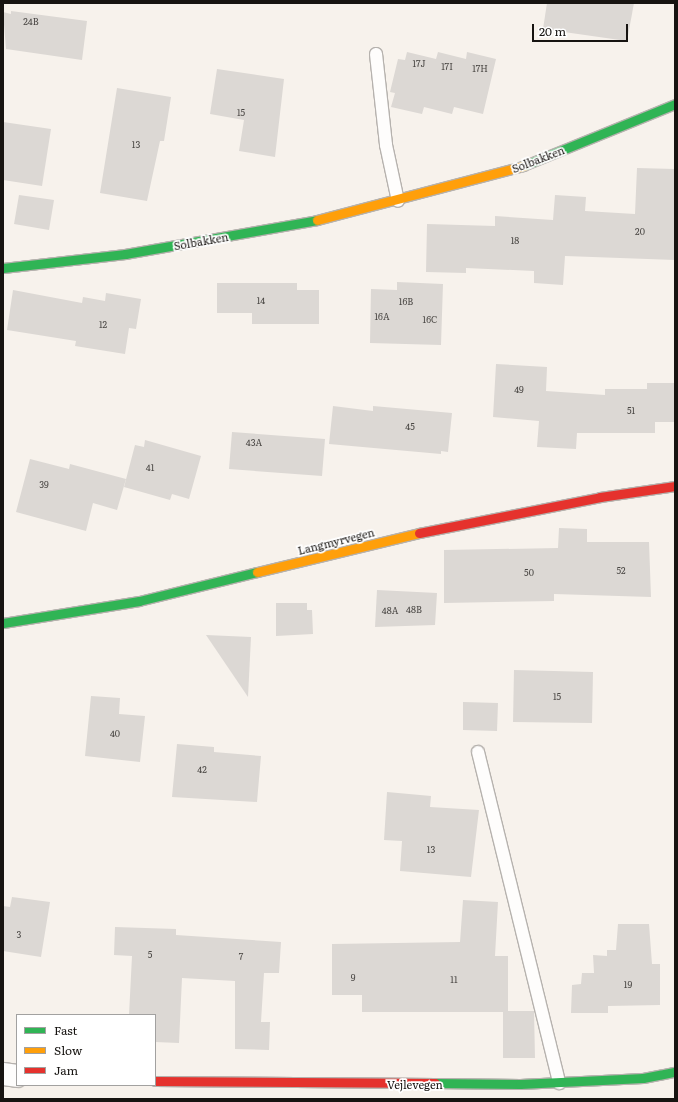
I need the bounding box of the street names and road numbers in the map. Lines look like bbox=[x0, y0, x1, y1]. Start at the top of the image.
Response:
street label: Solbakken bbox=[510, 143, 566, 175]
street label: Solbakken bbox=[173, 230, 229, 252]
street label: Langmyrvegen bbox=[296, 525, 376, 557]
street label: Vejlevegen bbox=[387, 1077, 443, 1091]

